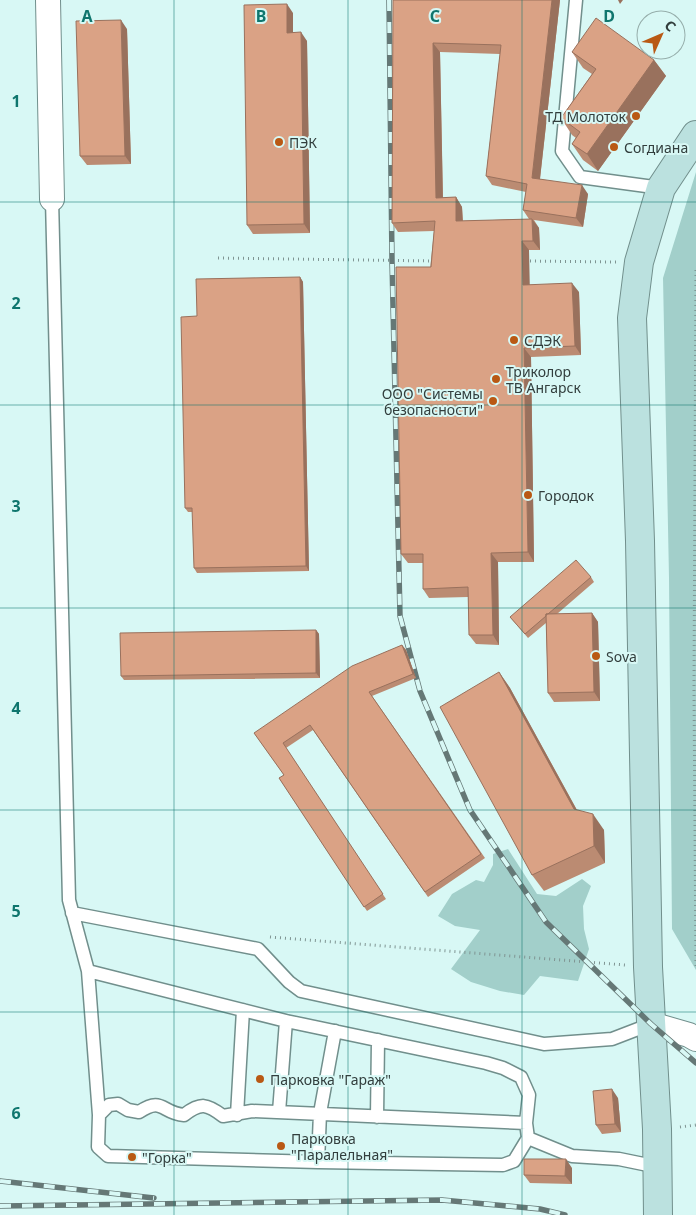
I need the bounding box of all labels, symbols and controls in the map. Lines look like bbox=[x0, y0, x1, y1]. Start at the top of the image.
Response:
text: A bbox=[81, 5, 93, 27]
text: B bbox=[256, 5, 266, 27]
text: C bbox=[430, 5, 440, 27]
text: D bbox=[603, 5, 615, 27]
north arrow bbox=[636, 10, 686, 60]
text: С bbox=[661, 16, 680, 35]
text: 1 bbox=[11, 90, 21, 112]
place label: ТД Молоток bbox=[545, 107, 627, 126]
marker: ТД Молоток bbox=[630, 110, 642, 122]
place label: ПЭК bbox=[289, 133, 317, 152]
marker: ПЭК bbox=[273, 136, 285, 148]
place label: Согдиана bbox=[624, 138, 688, 157]
marker: Согдиана bbox=[608, 141, 620, 153]
text: 2 bbox=[11, 292, 21, 314]
place label: СДЭК bbox=[524, 331, 561, 350]
marker: СДЭК bbox=[508, 334, 520, 346]
place label: Триколор ТВ Ангарск bbox=[506, 362, 581, 397]
marker: Триколор ТВ Ангарск bbox=[490, 373, 502, 385]
place label: ООО "Системы безопасности" bbox=[382, 384, 483, 419]
marker: ООО "Системы безопасности" bbox=[487, 395, 499, 407]
place label: Городок bbox=[538, 486, 594, 505]
marker: Городок bbox=[522, 489, 534, 501]
text: 3 bbox=[11, 495, 21, 517]
place label: Sova bbox=[606, 647, 637, 666]
marker: Sova bbox=[590, 650, 602, 662]
text: 4 bbox=[11, 697, 21, 719]
text: 5 bbox=[11, 900, 21, 922]
place label: Парковка "Гараж" bbox=[270, 1070, 391, 1089]
marker: Парковка "Гараж" bbox=[254, 1073, 266, 1085]
text: 6 bbox=[11, 1102, 21, 1124]
place label: Парковка "Паралельная" bbox=[291, 1129, 393, 1164]
marker: Парковка "Паралельная" bbox=[275, 1140, 287, 1152]
place label: "Горка" bbox=[142, 1148, 192, 1167]
marker: "Горка" bbox=[126, 1151, 138, 1163]

